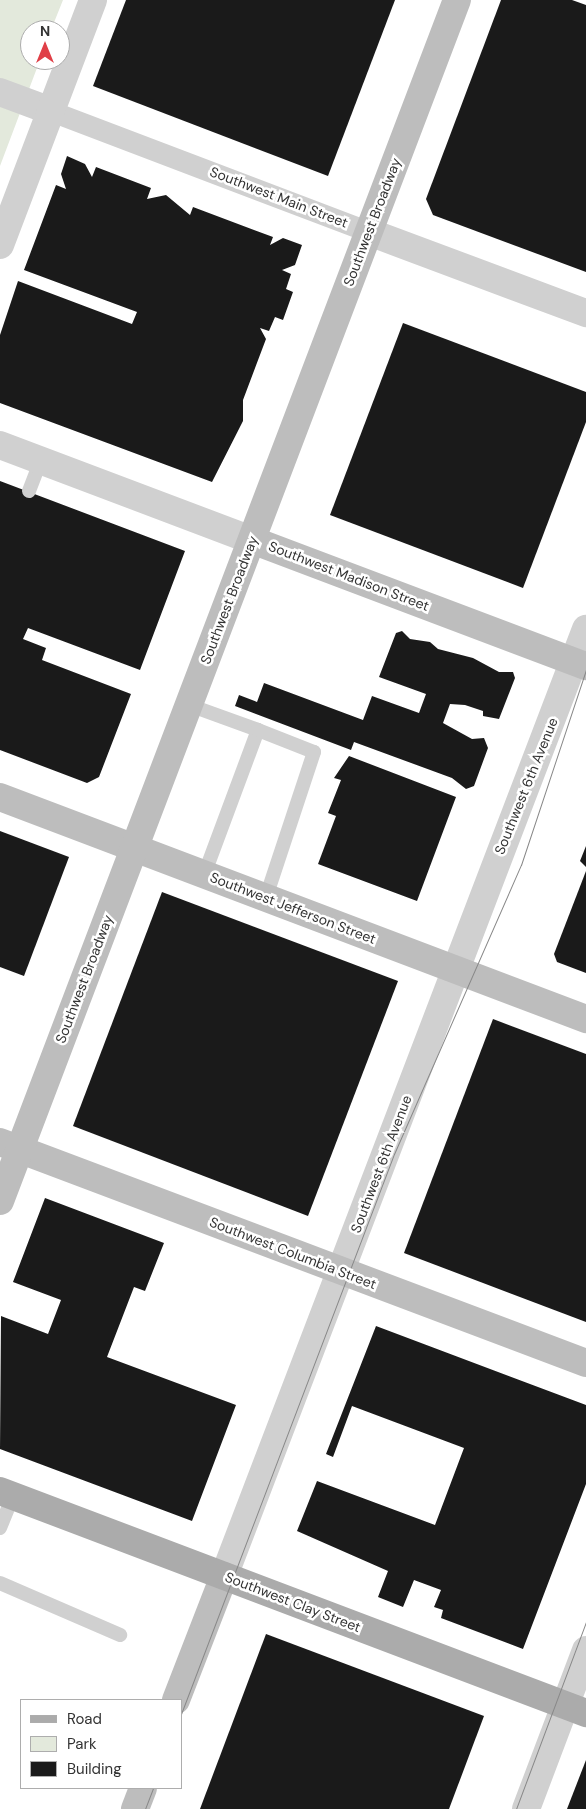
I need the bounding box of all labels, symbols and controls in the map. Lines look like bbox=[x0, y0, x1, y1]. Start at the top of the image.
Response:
north arrow bbox=[20, 20, 70, 70]
text: N bbox=[40, 22, 50, 40]
street label: Southwest Broadway bbox=[340, 156, 404, 288]
street label: Southwest Main Street bbox=[208, 163, 350, 231]
street label: Southwest Broadway bbox=[197, 534, 261, 666]
street label: Southwest Madison Street bbox=[266, 538, 432, 614]
street label: Southwest 6th Avenue bbox=[491, 715, 561, 857]
street label: Southwest Jefferson Street bbox=[208, 869, 378, 947]
street label: Southwest Broadway bbox=[52, 913, 116, 1045]
street label: Southwest 6th Avenue bbox=[347, 1093, 415, 1235]
street label: Southwest Columbia Street bbox=[207, 1213, 379, 1293]
street label: Southwest Clay Street bbox=[223, 1568, 363, 1636]
legend bbox=[20, 1699, 182, 1789]
text: Road bbox=[67, 1709, 102, 1729]
text: Park bbox=[67, 1734, 97, 1754]
text: Building bbox=[67, 1759, 122, 1779]

